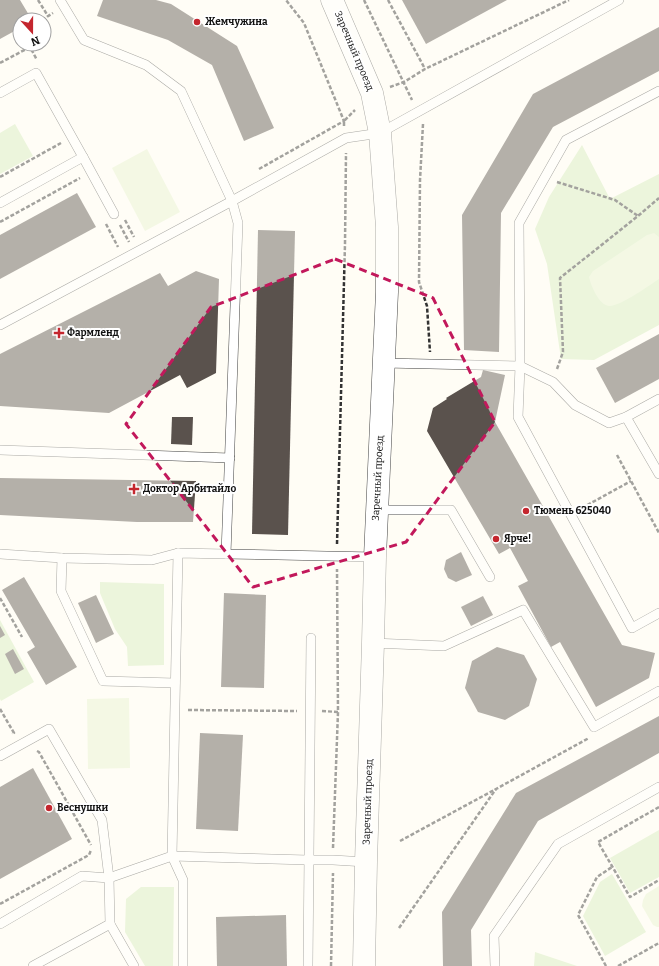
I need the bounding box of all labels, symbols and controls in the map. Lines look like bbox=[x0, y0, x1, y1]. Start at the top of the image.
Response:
street label: Заречный проезд bbox=[332, 9, 376, 93]
north arrow bbox=[12, 12, 52, 52]
place label: Жемчужина bbox=[205, 16, 268, 28]
marker: Жемчужина bbox=[192, 17, 202, 27]
text: N bbox=[29, 33, 42, 49]
place label: Фармленд bbox=[67, 327, 120, 339]
marker: Фармленд bbox=[54, 328, 64, 338]
street label: Заречный проезд bbox=[370, 435, 386, 521]
marker: Доктор Арбитайло bbox=[128, 483, 140, 495]
place label: Доктор Арбитайло bbox=[143, 483, 236, 495]
place label: Тюмень 625040 bbox=[534, 505, 611, 517]
marker: Тюмень 625040 bbox=[521, 506, 531, 516]
place label: Ярче! bbox=[504, 533, 531, 545]
marker: Ярче! bbox=[491, 534, 501, 544]
street label: Заречный проезд bbox=[361, 759, 375, 845]
place label: Веснушки bbox=[57, 802, 108, 814]
marker: Веснушки bbox=[44, 803, 54, 813]

